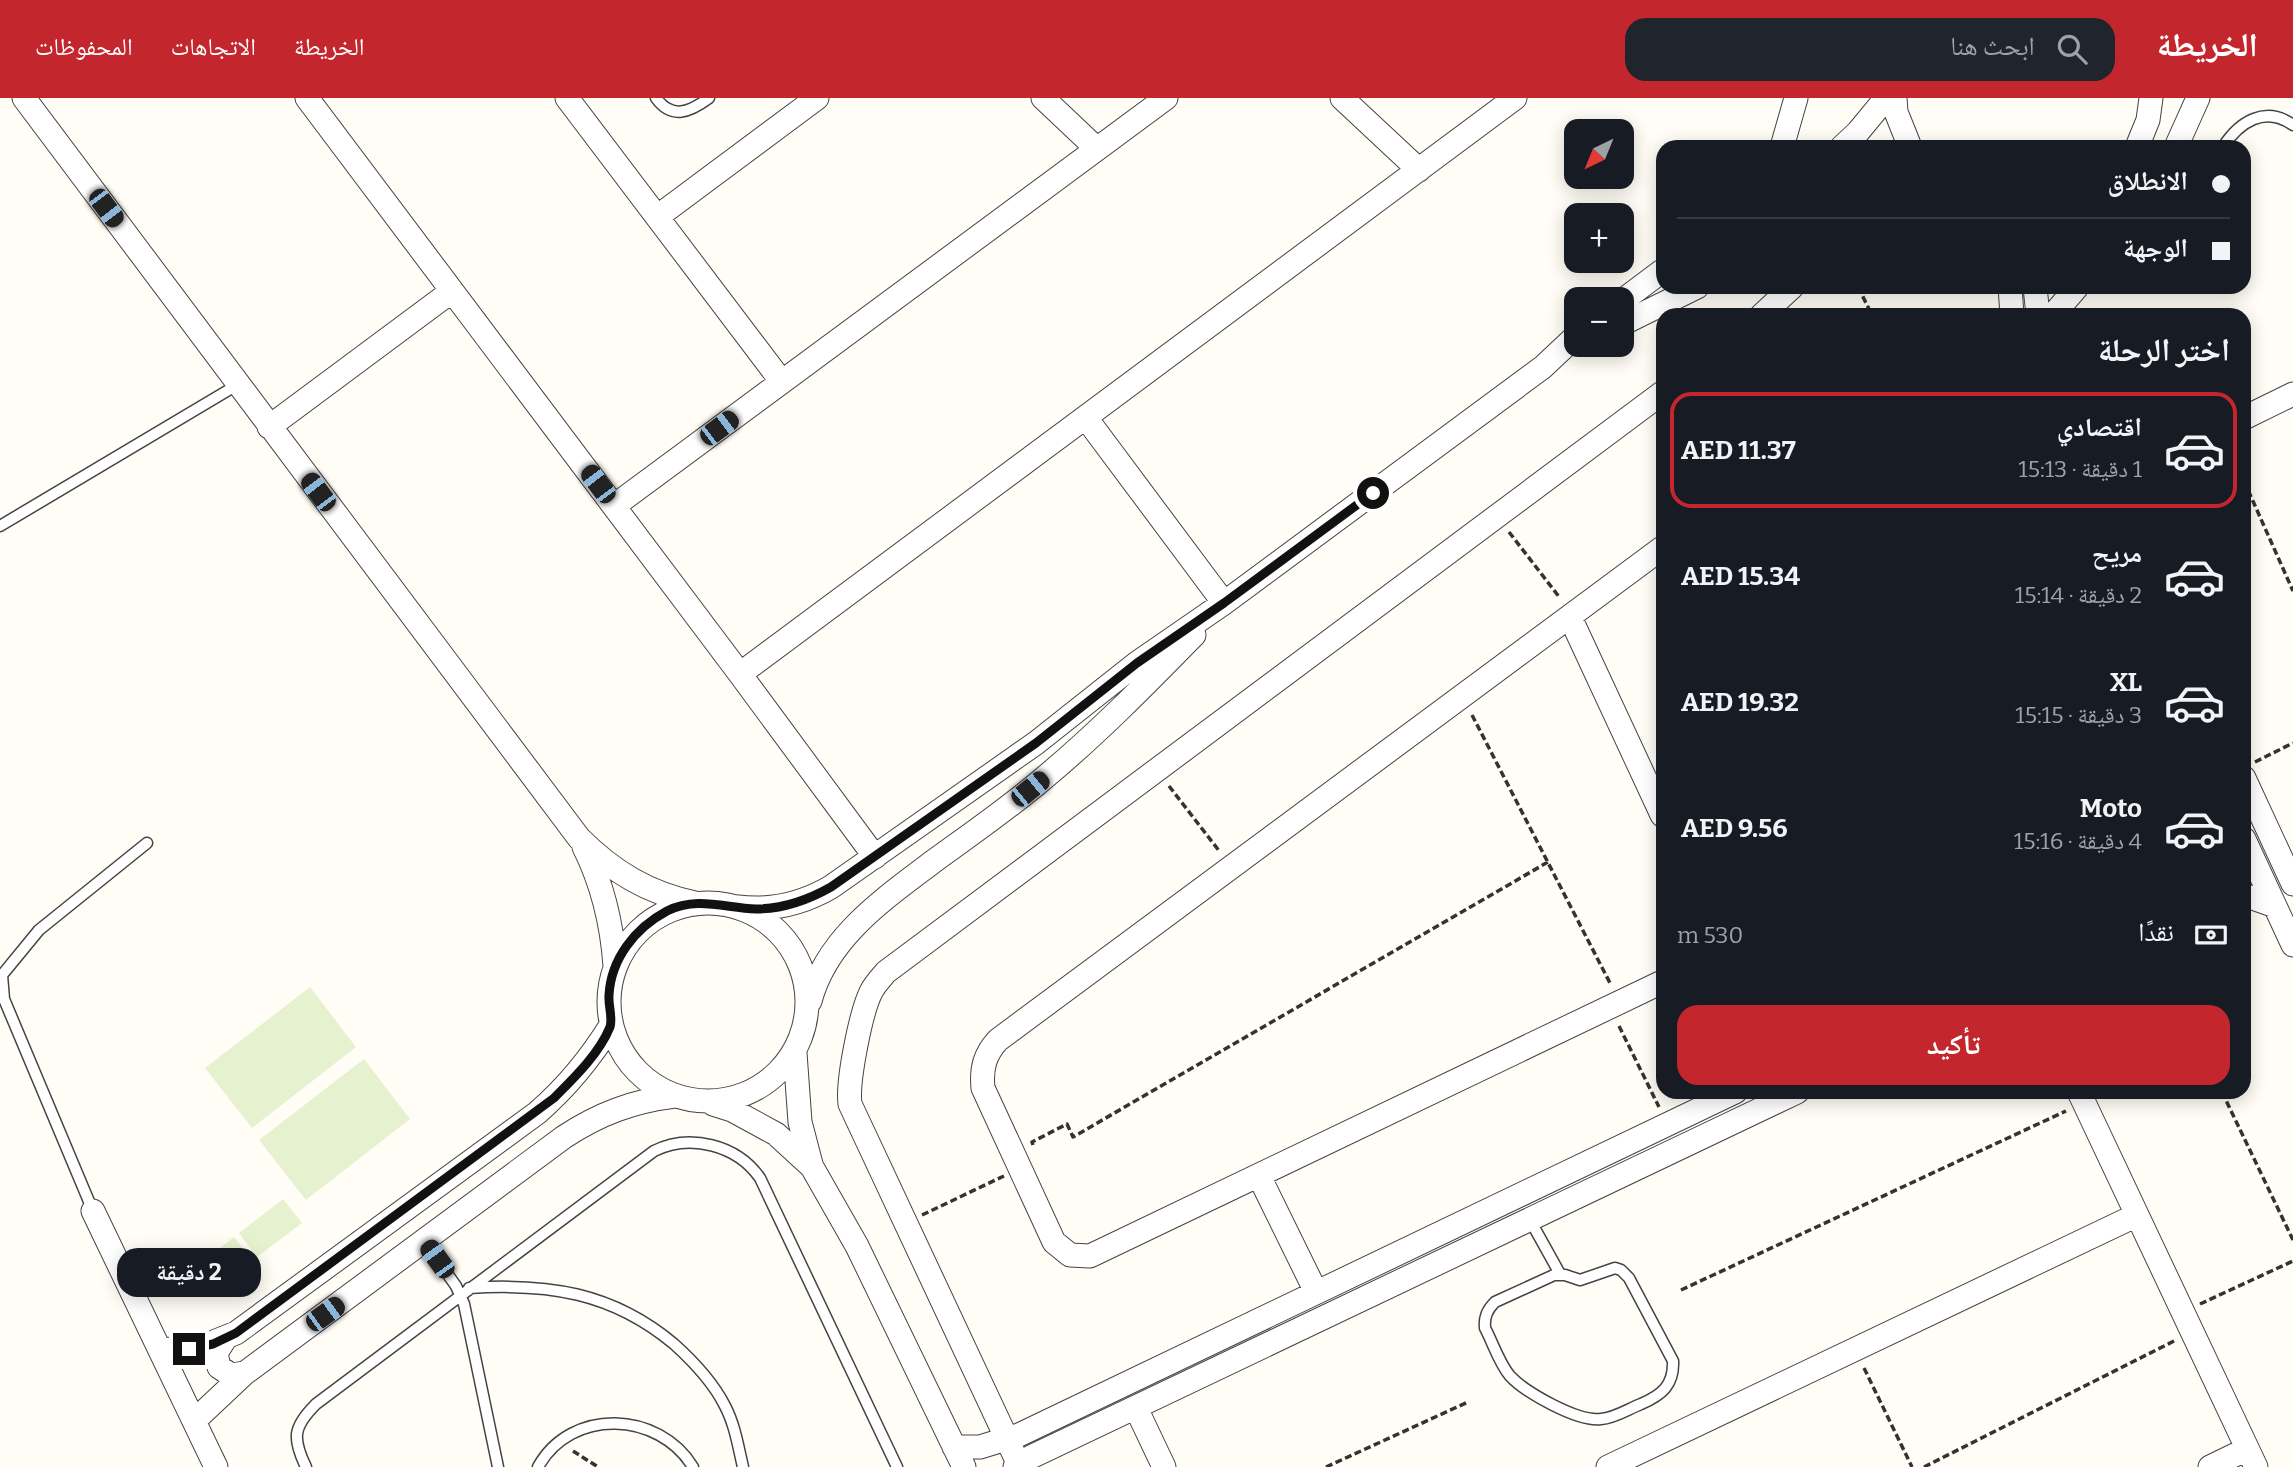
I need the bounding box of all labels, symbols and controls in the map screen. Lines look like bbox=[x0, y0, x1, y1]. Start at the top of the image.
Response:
search box bbox=[1625, 18, 2115, 81]
text: الخريطة bbox=[2157, 25, 2258, 65]
icon: search bbox=[2053, 30, 2091, 68]
text: ابحث هنا bbox=[1950, 31, 2035, 62]
text: المحفوظات bbox=[35, 33, 133, 61]
text: الاتجاهات bbox=[171, 33, 256, 61]
text: الخريطة bbox=[294, 33, 365, 61]
north arrow bbox=[1564, 119, 1634, 189]
map controls bbox=[1564, 119, 1634, 357]
text: الانطلاق bbox=[2108, 166, 2188, 197]
car bbox=[85, 185, 128, 231]
button: + bbox=[1564, 203, 1634, 273]
text: الوجهة bbox=[2123, 233, 2188, 264]
button: − bbox=[1564, 287, 1634, 357]
text: اختر الرحلة bbox=[2098, 331, 2230, 369]
car bbox=[696, 407, 743, 449]
text: اقتصادي bbox=[2057, 412, 2142, 443]
icon: car bbox=[2163, 419, 2226, 482]
text: AED 11.37 bbox=[1681, 435, 1796, 466]
text: 1 دقيقة · 15:13 bbox=[2018, 455, 2142, 483]
car bbox=[577, 461, 620, 507]
car bbox=[297, 469, 340, 515]
route start bbox=[1357, 477, 1389, 509]
text: مريح bbox=[2092, 538, 2142, 569]
icon: car bbox=[2163, 545, 2226, 608]
text: AED 15.34 bbox=[1681, 561, 1800, 592]
text: 2 دقيقة · 15:14 bbox=[2015, 581, 2142, 609]
text: XL bbox=[2110, 667, 2142, 698]
icon: car bbox=[2163, 671, 2226, 734]
text: AED 19.32 bbox=[1681, 687, 1799, 718]
text: 3 دقيقة · 15:15 bbox=[2015, 701, 2142, 729]
car bbox=[1008, 768, 1053, 810]
text: Moto bbox=[2080, 793, 2142, 824]
icon: car bbox=[2163, 797, 2226, 860]
text: AED 9.56 bbox=[1681, 813, 1788, 844]
text: 4 دقيقة · 15:16 bbox=[2014, 827, 2142, 855]
icon: cash bbox=[2192, 916, 2230, 954]
text: نقدًا bbox=[2138, 917, 2174, 948]
text: 530 m bbox=[1677, 921, 1743, 949]
button: تأكيد bbox=[1677, 1005, 2230, 1085]
car bbox=[417, 1236, 458, 1282]
callout: 2 دقيقة bbox=[117, 1248, 261, 1296]
text: 2 دقيقة bbox=[156, 1258, 222, 1286]
car bbox=[302, 1293, 349, 1335]
route end bbox=[173, 1333, 205, 1365]

